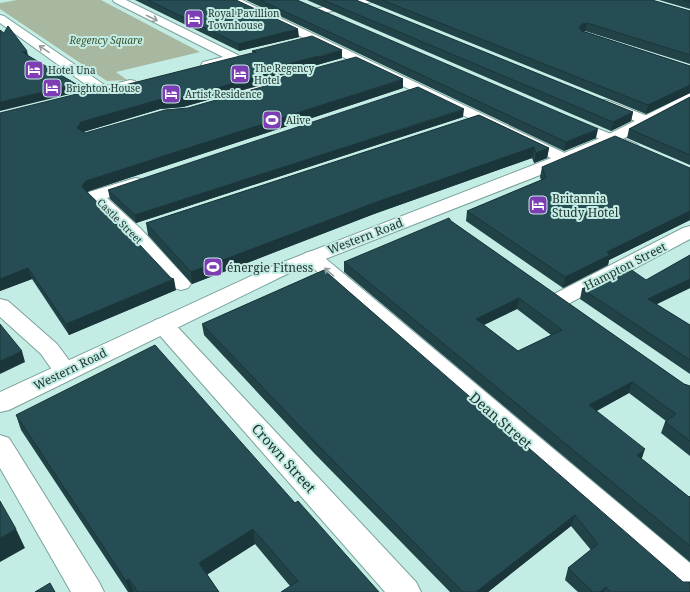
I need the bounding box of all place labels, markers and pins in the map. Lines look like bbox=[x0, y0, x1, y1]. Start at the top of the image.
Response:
place label: Royal Pavillion Townhouse bbox=[208, 6, 280, 32]
hotel icon: Royal Pavillion Townhouse bbox=[183, 8, 205, 30]
hotel icon: Hotel Una bbox=[23, 59, 45, 81]
place label: The Regency Hotel bbox=[254, 61, 314, 87]
place label: Hotel Una bbox=[48, 63, 96, 77]
hotel icon: The Regency Hotel bbox=[229, 63, 251, 85]
hotel icon: Brighton House bbox=[41, 77, 63, 99]
place label: Brighton House bbox=[66, 81, 140, 95]
hotel icon: Artist Residence bbox=[160, 83, 182, 105]
place label: Artist Residence bbox=[185, 87, 262, 101]
sports icon: Alive bbox=[261, 109, 283, 131]
place label: Alive bbox=[286, 113, 311, 127]
place label: Britannia Study Hotel bbox=[552, 190, 619, 221]
hotel icon: Britannia Study Hotel bbox=[527, 194, 549, 216]
sports icon: énergie Fitness bbox=[202, 256, 224, 278]
place label: énergie Fitness bbox=[227, 259, 313, 276]

